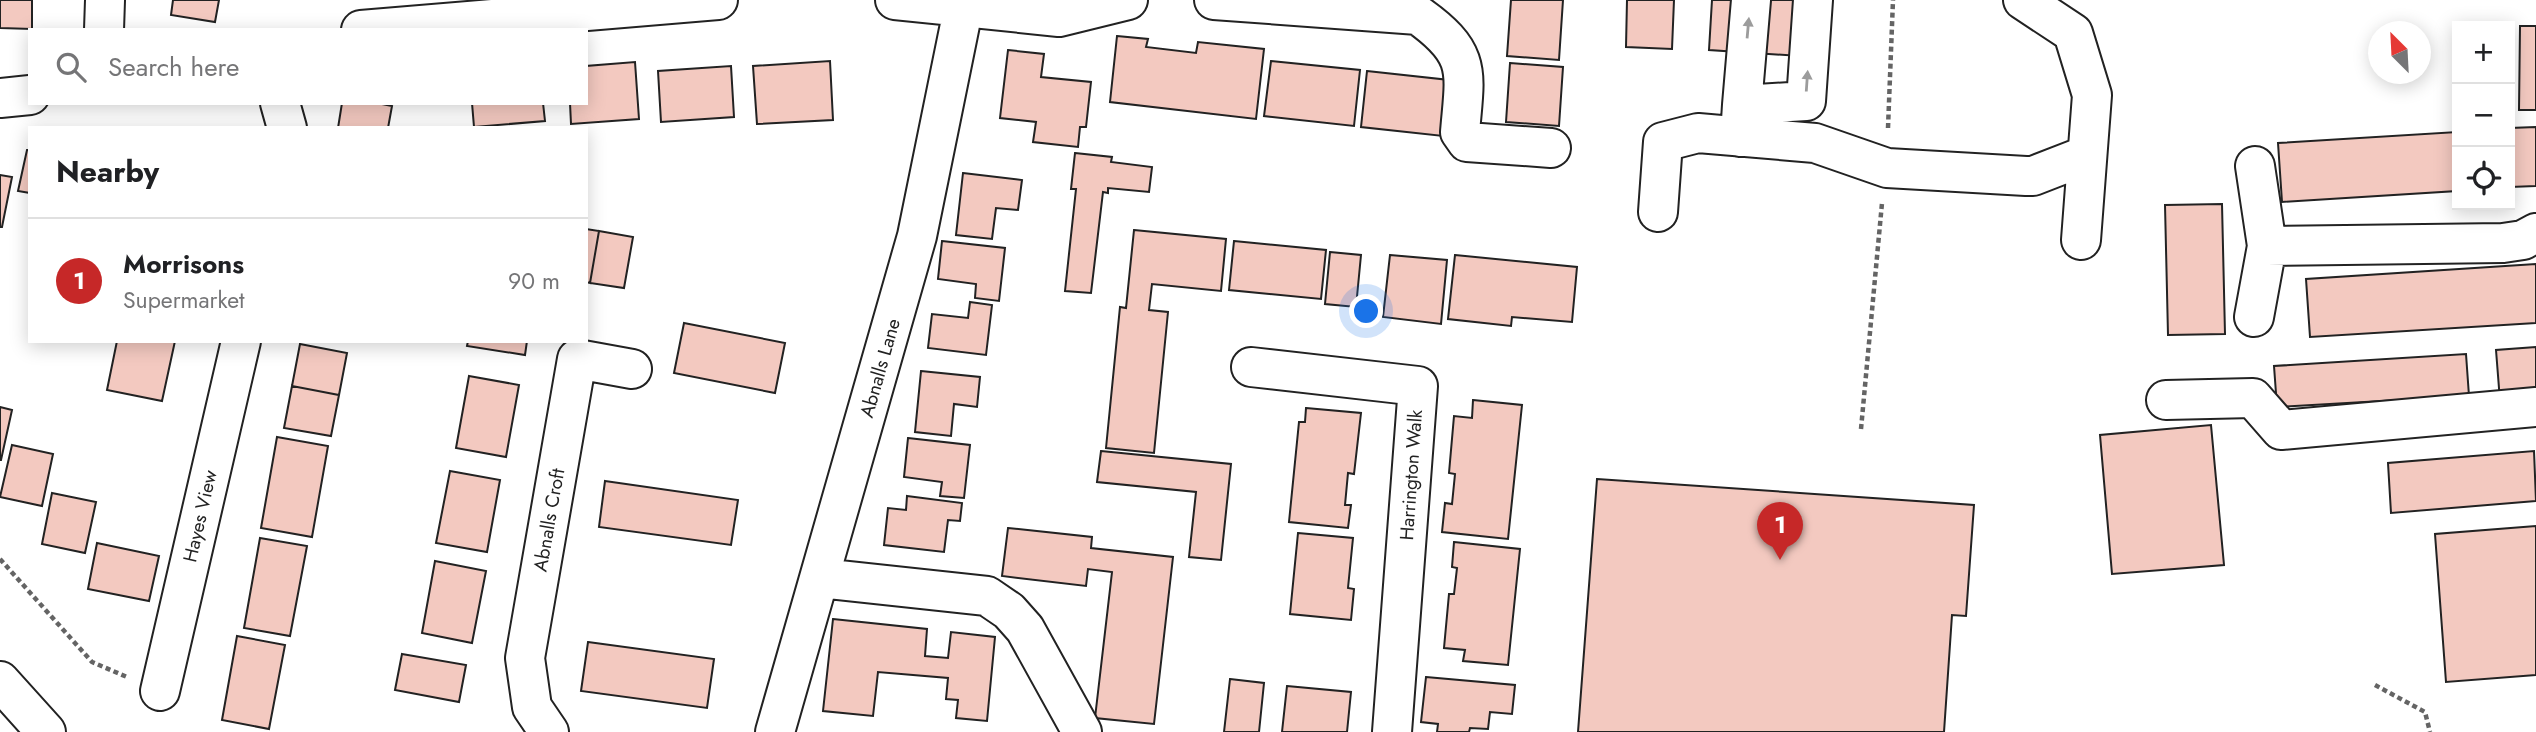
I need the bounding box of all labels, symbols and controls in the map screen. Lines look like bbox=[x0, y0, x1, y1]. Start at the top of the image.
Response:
one-way arrow bbox=[1743, 17, 1754, 39]
north arrow bbox=[2368, 21, 2431, 84]
map controls bbox=[2452, 21, 2515, 210]
button: + bbox=[2452, 21, 2515, 84]
search box bbox=[28, 28, 588, 105]
icon: search bbox=[52, 48, 90, 86]
text: Search here bbox=[108, 48, 240, 86]
one-way arrow bbox=[1802, 69, 1813, 91]
button: − bbox=[2452, 84, 2515, 147]
button: locate bbox=[2452, 147, 2515, 210]
text: Nearby bbox=[56, 150, 159, 193]
text: Morrisons bbox=[123, 245, 244, 283]
text: 1 bbox=[73, 264, 85, 298]
text: 90 m bbox=[508, 264, 560, 298]
text: Supermarket bbox=[123, 283, 245, 317]
your location bbox=[1349, 294, 1383, 328]
street label: Abnalls Lane bbox=[853, 315, 907, 421]
street label: Harrington Walk bbox=[1393, 408, 1429, 541]
street label: Abnalls Croft bbox=[527, 466, 571, 574]
street label: Hayes View bbox=[176, 467, 224, 565]
pin: 1 bbox=[1757, 502, 1803, 560]

